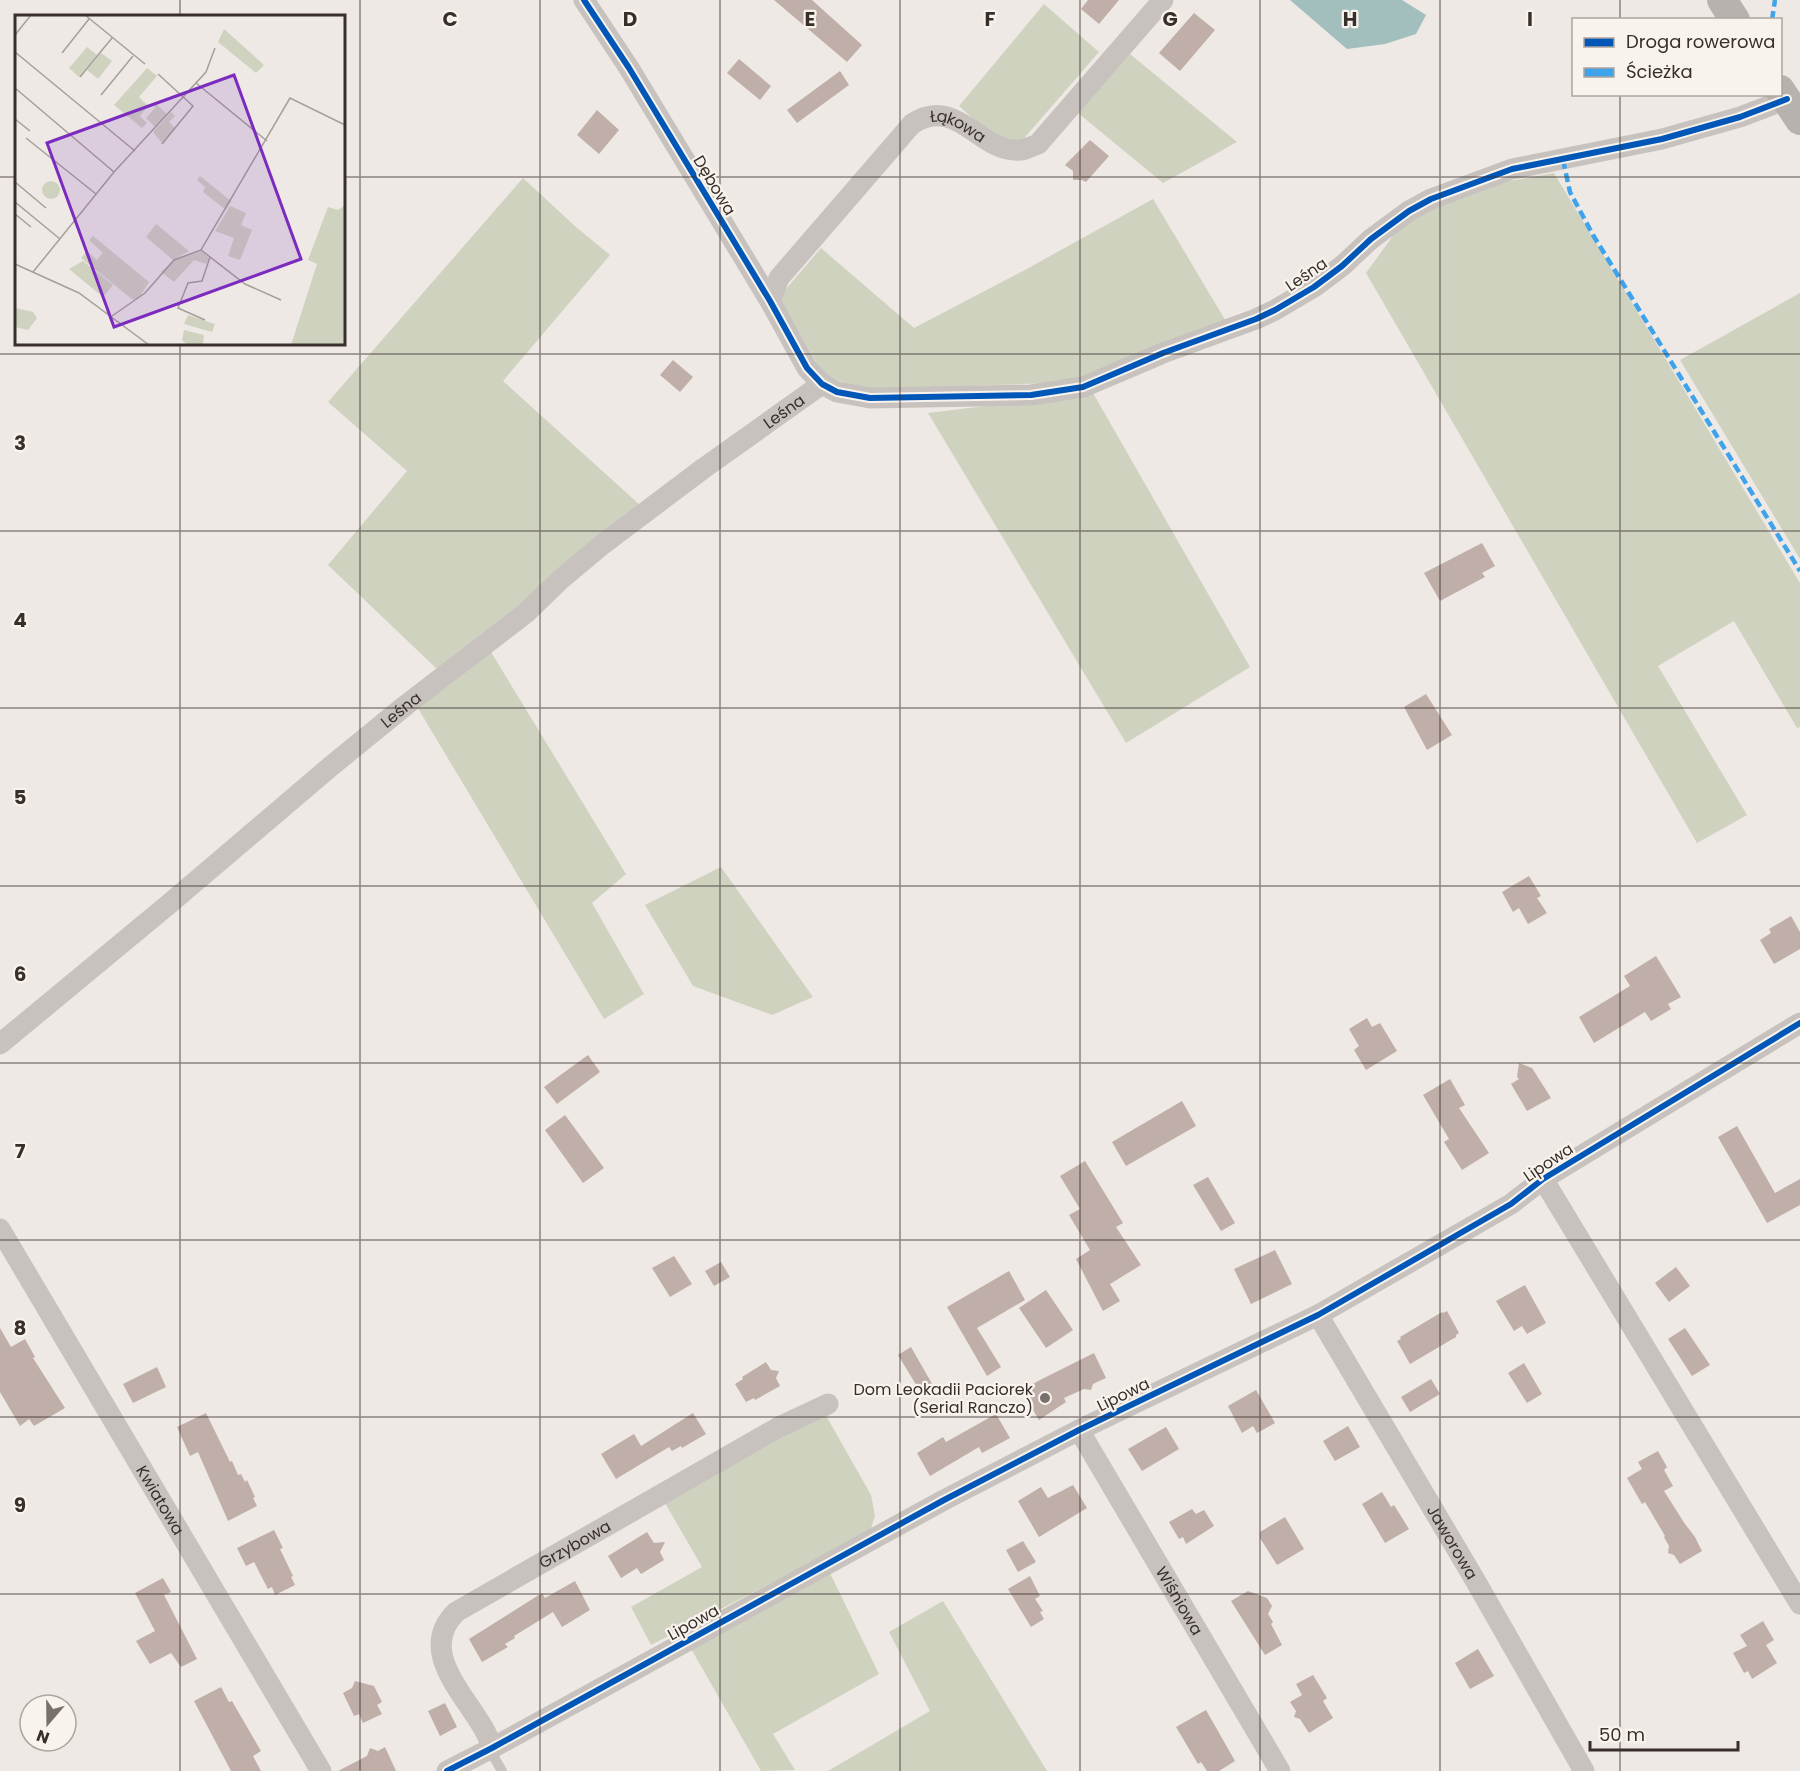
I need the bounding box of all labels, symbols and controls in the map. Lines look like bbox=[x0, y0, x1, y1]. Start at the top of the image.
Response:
text: C bbox=[442, 5, 458, 33]
text: D bbox=[623, 5, 637, 33]
text: E bbox=[805, 5, 815, 33]
text: F bbox=[985, 5, 996, 33]
text: G bbox=[1162, 5, 1178, 33]
text: H bbox=[1343, 5, 1357, 33]
text: I bbox=[1527, 5, 1533, 33]
inset map bbox=[15, 15, 345, 345]
legend bbox=[1572, 18, 1782, 96]
text: Droga rowerowa bbox=[1626, 29, 1775, 54]
text: Ścieżka bbox=[1626, 59, 1693, 84]
street label: Łąkowa bbox=[929, 104, 990, 148]
street label: Dębowa bbox=[688, 151, 741, 220]
street label: Leśna bbox=[1281, 252, 1332, 297]
street label: Leśna bbox=[759, 389, 810, 434]
text: 3 bbox=[14, 429, 26, 457]
text: 4 bbox=[13, 606, 27, 634]
street label: Leśna bbox=[376, 686, 426, 733]
text: 5 bbox=[14, 783, 27, 811]
text: 6 bbox=[14, 960, 26, 988]
text: 7 bbox=[15, 1137, 26, 1165]
street label: Lipowa bbox=[1519, 1137, 1578, 1188]
text: 8 bbox=[14, 1314, 26, 1342]
street label: Lipowa bbox=[1093, 1372, 1153, 1417]
place label: Dom Leokadii Paciorek (Serial Ranczo) bbox=[854, 1378, 1034, 1419]
marker: Dom Leokadii Paciorek (Serial Ranczo) bbox=[1038, 1391, 1052, 1405]
street label: Kwiatowa bbox=[130, 1461, 190, 1539]
text: 9 bbox=[14, 1491, 26, 1519]
street label: Jaworowa bbox=[1421, 1501, 1483, 1584]
street label: Grzybowa bbox=[535, 1515, 615, 1574]
street label: Wiśniowa bbox=[1150, 1562, 1208, 1640]
street label: Lipowa bbox=[663, 1599, 723, 1646]
north arrow bbox=[18, 1693, 78, 1753]
scale bar bbox=[1590, 1714, 1738, 1752]
text: 50 m bbox=[1599, 1722, 1645, 1747]
text: N bbox=[33, 1724, 53, 1749]

